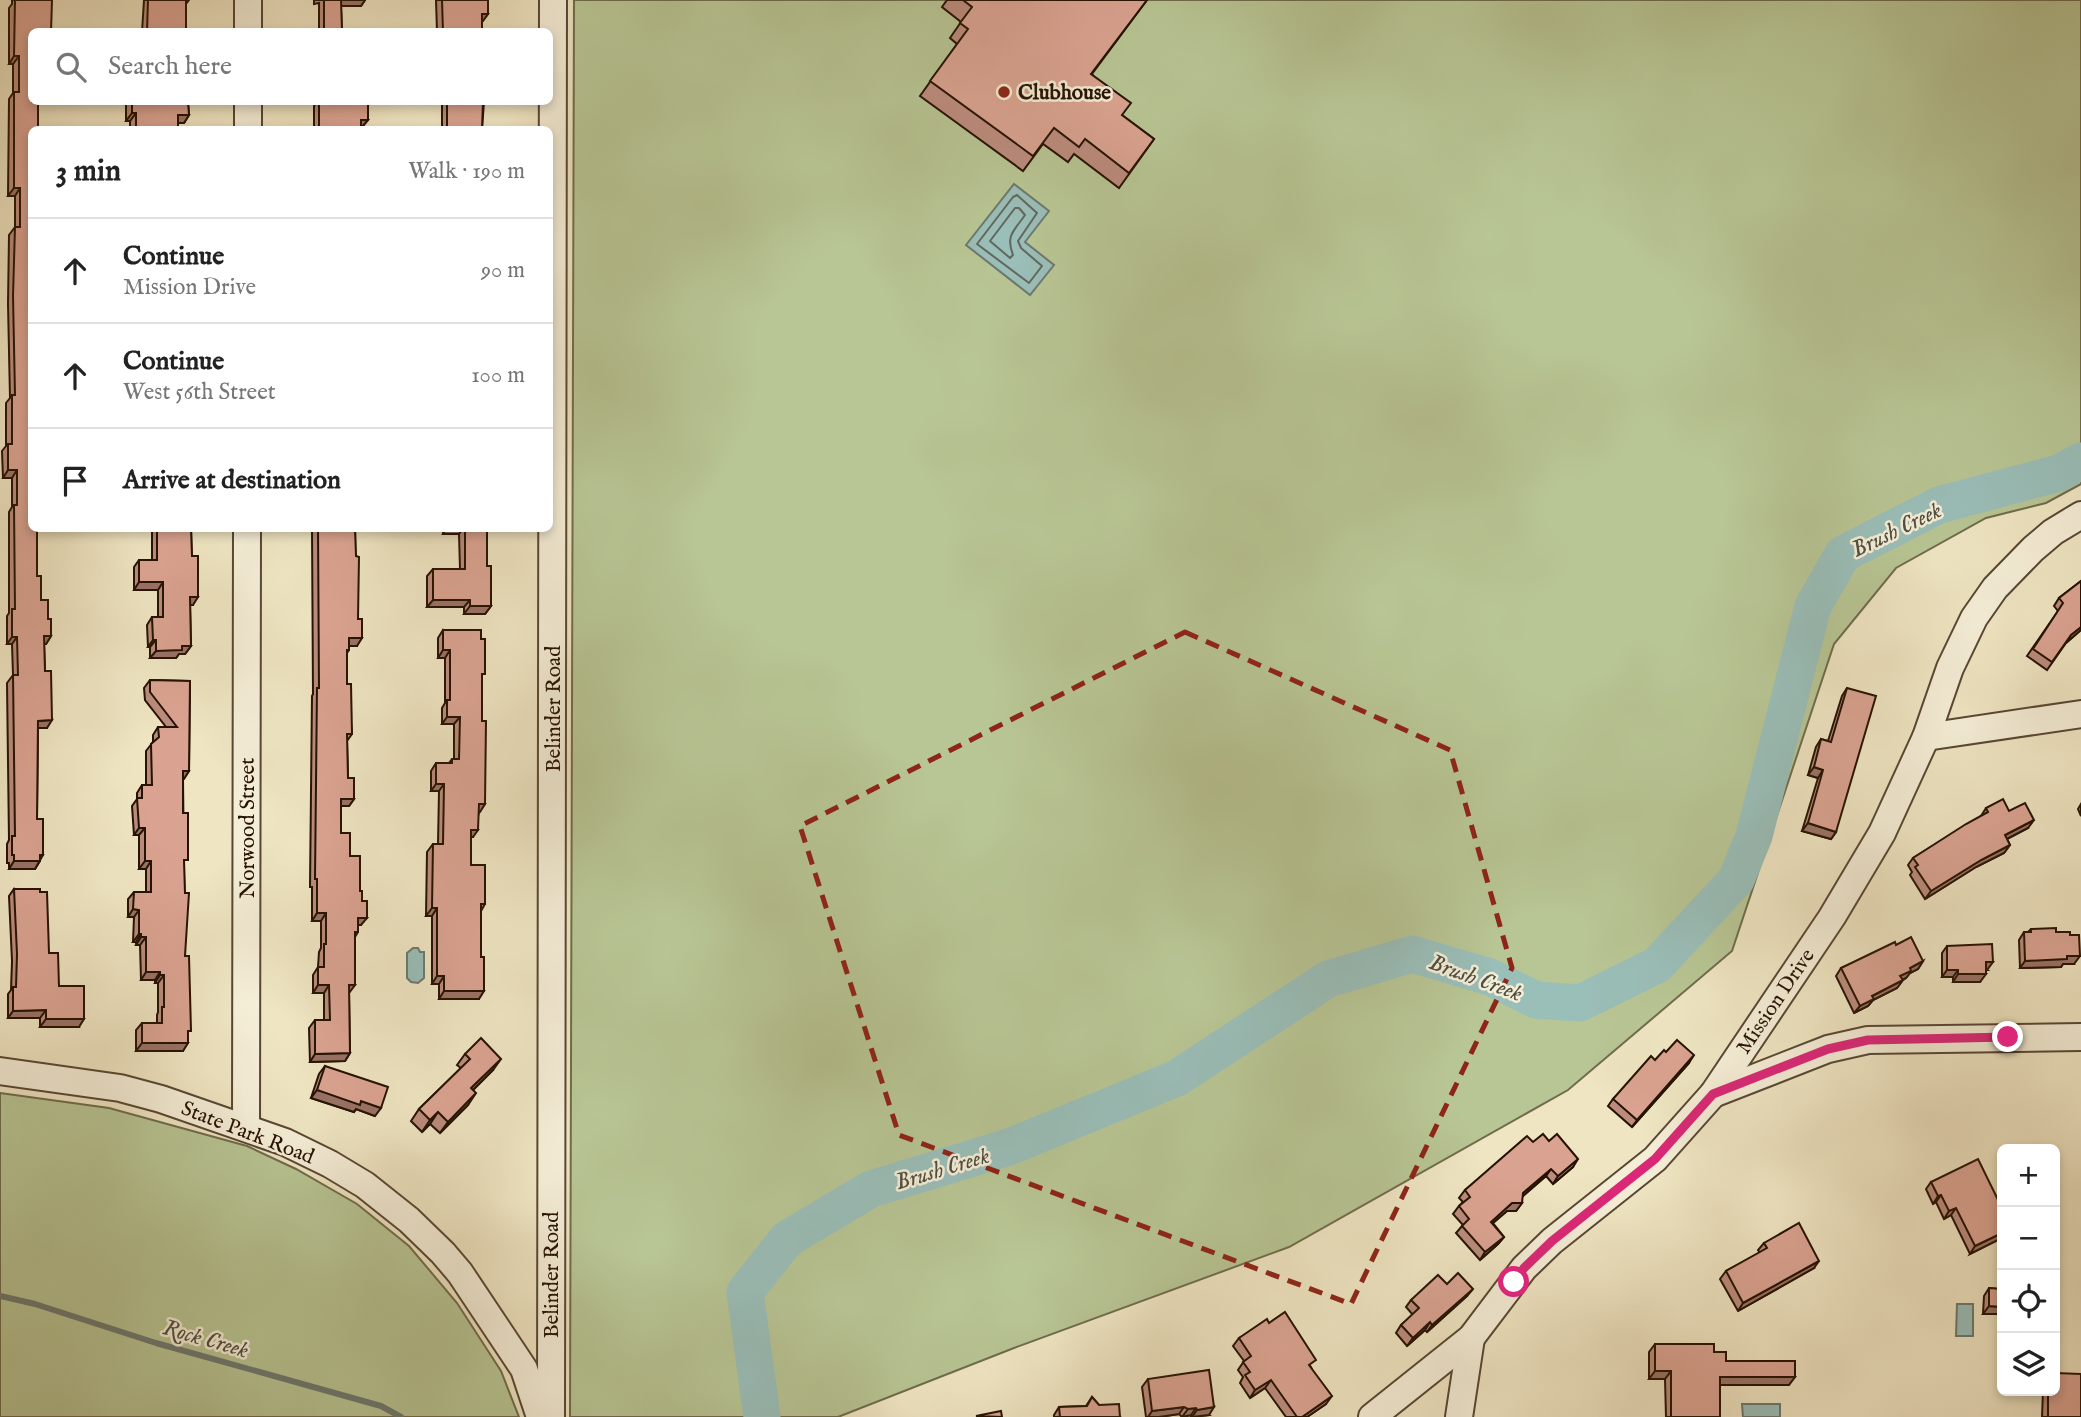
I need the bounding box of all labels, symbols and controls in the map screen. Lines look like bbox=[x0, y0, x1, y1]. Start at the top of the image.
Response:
search box bbox=[28, 28, 553, 105]
icon: search bbox=[52, 48, 90, 86]
text: Search here bbox=[108, 50, 232, 83]
place label: Clubhouse bbox=[1018, 80, 1111, 107]
marker: Clubhouse bbox=[996, 84, 1012, 100]
text: 3 min bbox=[56, 153, 121, 191]
text: Walk · 190 m bbox=[408, 157, 525, 186]
text: Continue bbox=[123, 240, 224, 273]
icon: ahead bbox=[56, 252, 94, 290]
text: 90 m bbox=[481, 256, 525, 285]
text: Mission Drive bbox=[123, 273, 256, 302]
text: Continue bbox=[123, 345, 224, 378]
icon: ahead bbox=[56, 357, 94, 395]
text: 100 m bbox=[471, 361, 525, 390]
text: West 56th Street bbox=[123, 378, 276, 407]
icon: arrive bbox=[56, 462, 94, 500]
text: Arrive at destination bbox=[123, 464, 341, 497]
water label: Brush Creek bbox=[1847, 496, 1947, 565]
street label: Belinder Road bbox=[541, 645, 568, 772]
street label: Norwood Street bbox=[235, 758, 262, 898]
street label: Mission Drive bbox=[1731, 944, 1822, 1060]
water label: Brush Creek bbox=[1425, 948, 1526, 1009]
route end bbox=[1992, 1021, 2023, 1052]
street label: State Park Road bbox=[177, 1096, 319, 1171]
water label: Brush Creek bbox=[892, 1141, 993, 1197]
map controls bbox=[1997, 1144, 2060, 1396]
button: + bbox=[1997, 1144, 2060, 1207]
button: − bbox=[1997, 1207, 2060, 1270]
street label: Belinder Road bbox=[539, 1211, 566, 1338]
route start bbox=[1498, 1266, 1529, 1297]
button: locate bbox=[1997, 1270, 2060, 1333]
water label: Rock Creek bbox=[159, 1313, 252, 1365]
button: layers bbox=[1997, 1333, 2060, 1396]

